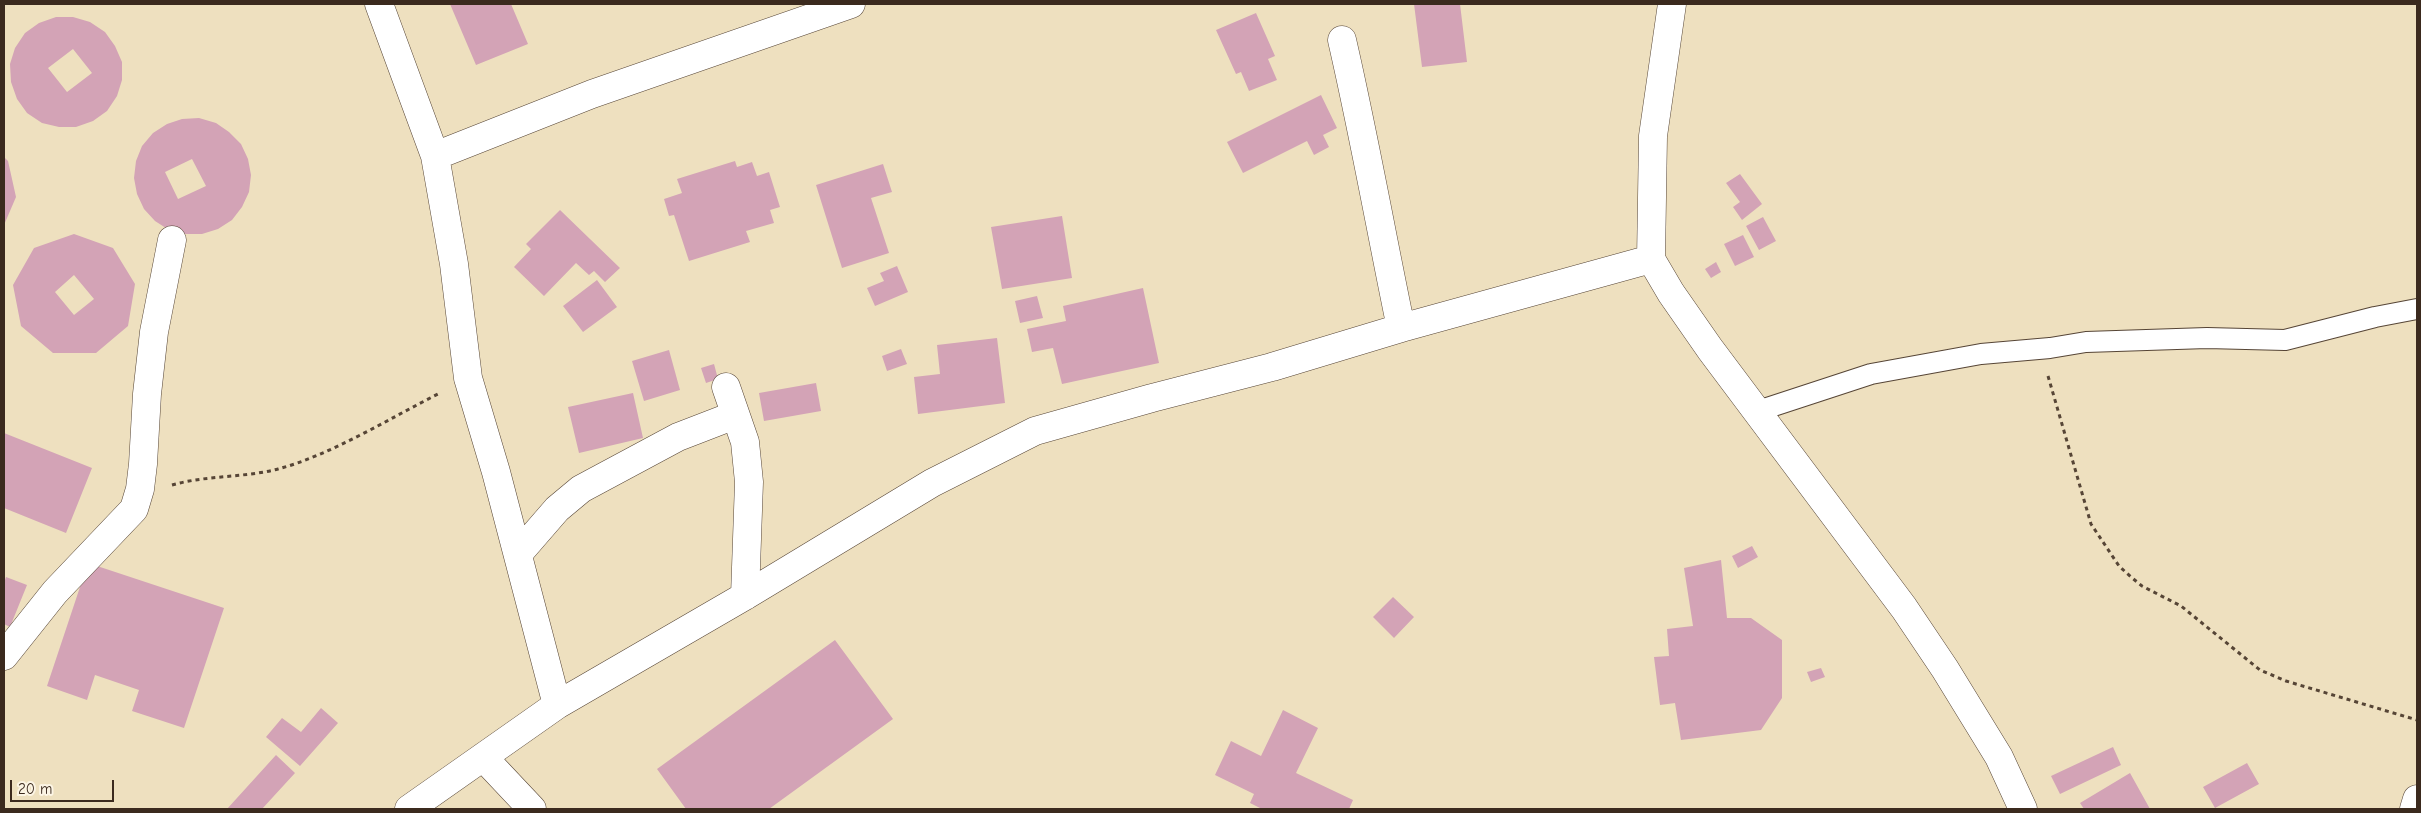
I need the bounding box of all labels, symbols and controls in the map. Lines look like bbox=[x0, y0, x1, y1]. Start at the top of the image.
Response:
scale bar bbox=[12, 770, 116, 802]
text: 20 m bbox=[18, 780, 52, 798]

